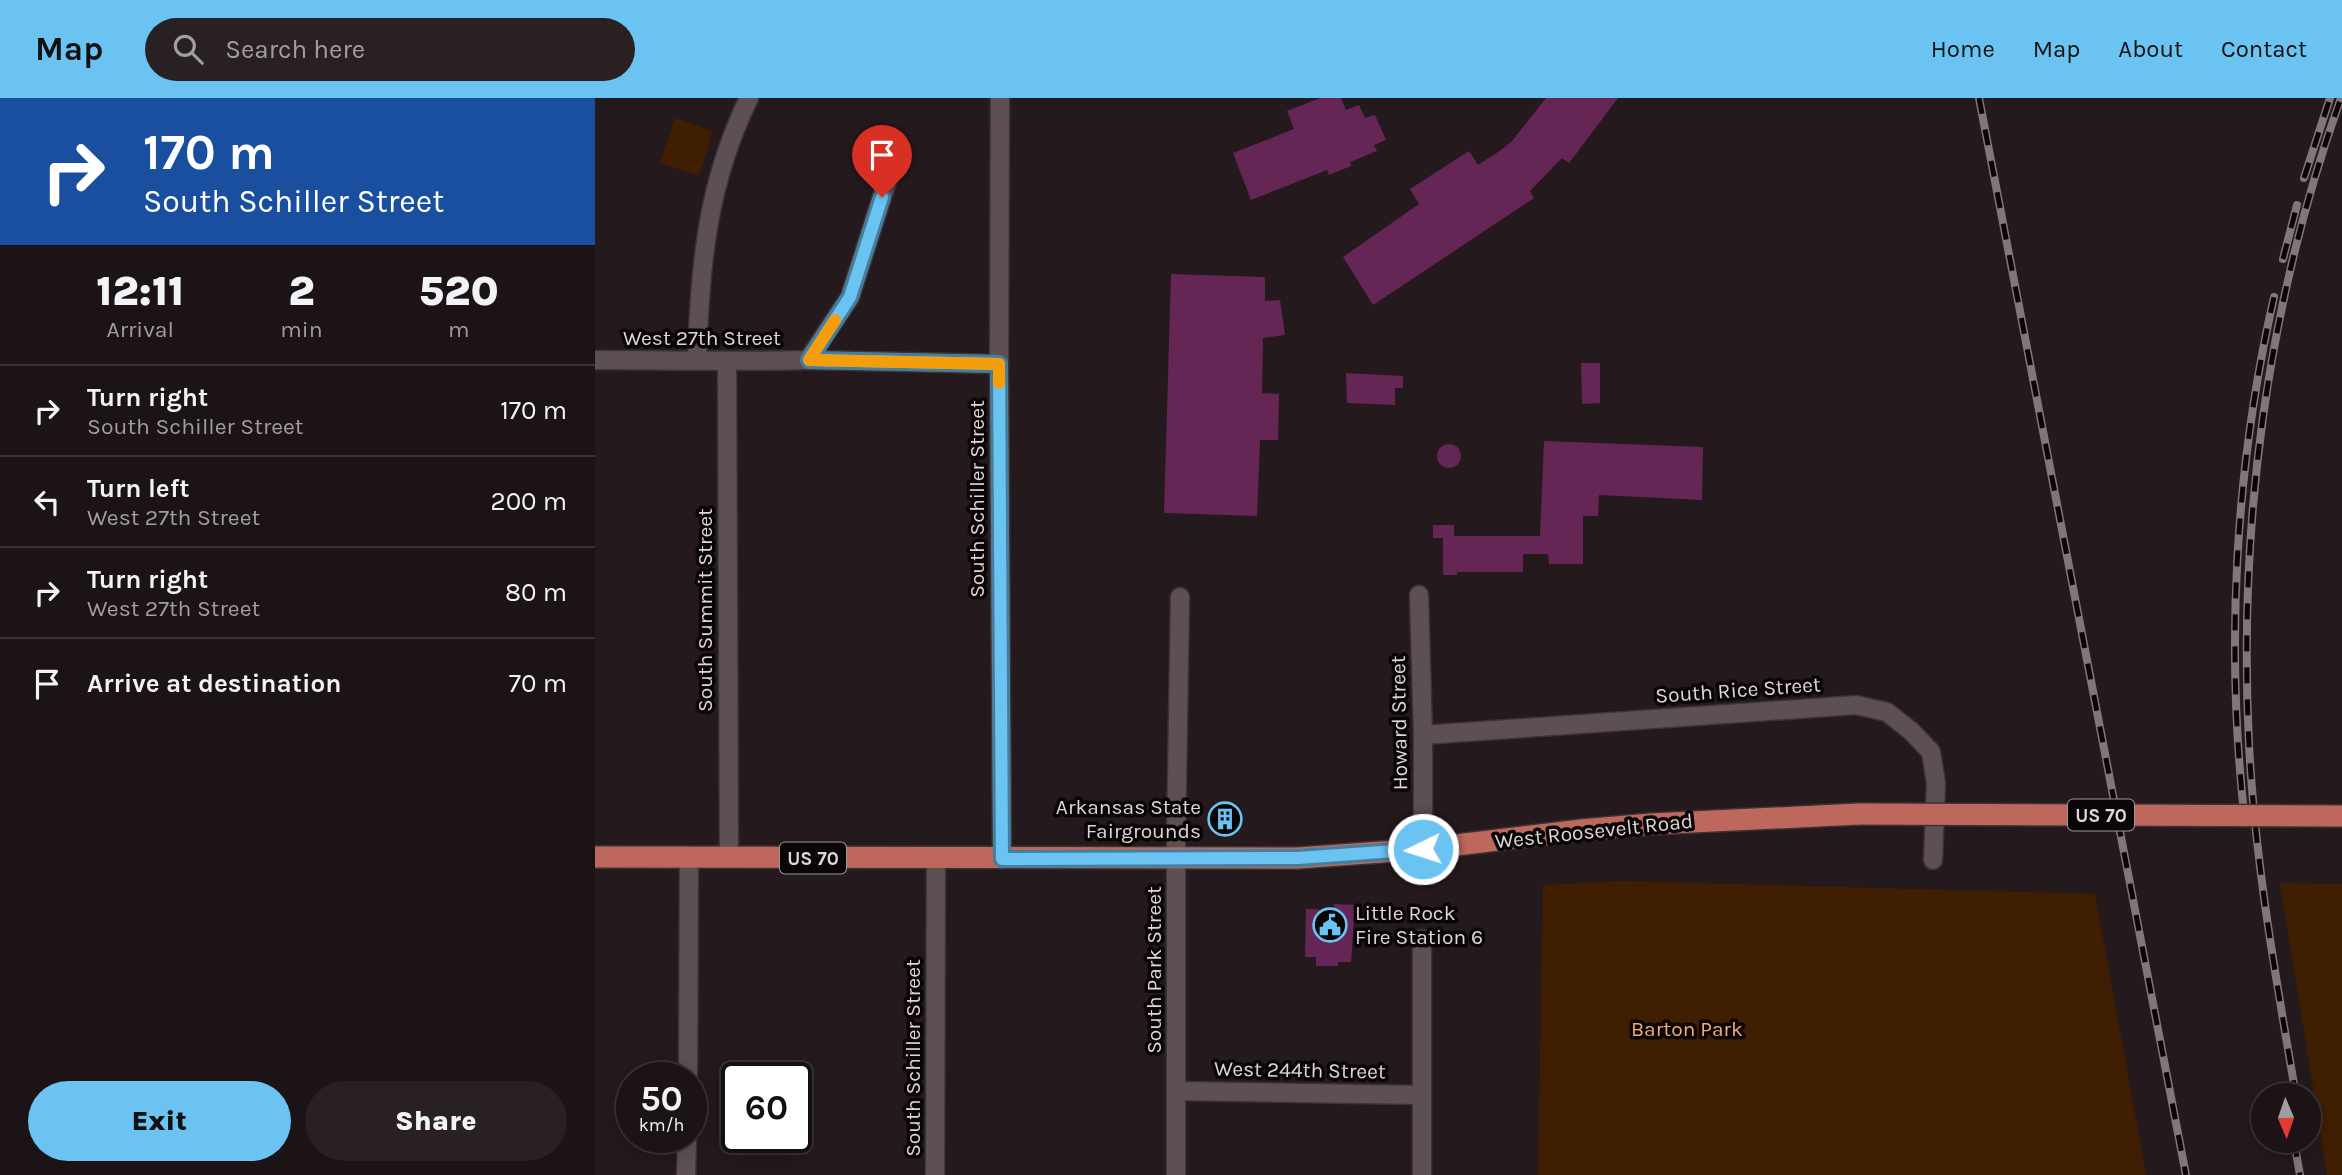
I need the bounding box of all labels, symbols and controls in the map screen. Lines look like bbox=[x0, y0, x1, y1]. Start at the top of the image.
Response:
search box bbox=[145, 18, 635, 81]
text: Map bbox=[35, 30, 103, 68]
icon: search bbox=[169, 30, 207, 68]
text: Search here bbox=[225, 34, 365, 65]
text: Home bbox=[1931, 35, 1995, 63]
text: Map bbox=[2033, 35, 2080, 63]
text: About bbox=[2118, 35, 2183, 63]
text: Contact bbox=[2221, 35, 2307, 63]
text: 170 m bbox=[143, 124, 275, 181]
pin bbox=[852, 125, 912, 197]
icon: right bbox=[28, 126, 119, 217]
icon: arrive bbox=[863, 136, 901, 174]
text: South Schiller Street bbox=[143, 183, 444, 220]
text: 12:11 bbox=[96, 266, 184, 316]
text: 2 bbox=[288, 266, 315, 316]
text: 520 bbox=[419, 266, 499, 316]
text: Arrival bbox=[106, 316, 174, 343]
text: min bbox=[280, 316, 323, 343]
text: m bbox=[448, 316, 470, 343]
street label: West 27th Street bbox=[623, 326, 781, 350]
text: Turn right bbox=[87, 382, 208, 413]
icon: right bbox=[28, 392, 66, 430]
text: 170 m bbox=[500, 395, 567, 426]
street label: South Schiller Street bbox=[965, 400, 989, 598]
text: South Schiller Street bbox=[87, 413, 304, 440]
text: Turn left bbox=[87, 473, 189, 504]
icon: left bbox=[28, 483, 66, 521]
text: 200 m bbox=[491, 486, 567, 517]
text: West 27th Street bbox=[87, 504, 260, 531]
street label: South Summit Street bbox=[693, 508, 717, 712]
text: Turn right bbox=[87, 564, 208, 595]
icon: right bbox=[28, 574, 66, 612]
text: 80 m bbox=[505, 577, 567, 608]
text: West 27th Street bbox=[87, 595, 260, 622]
street label: Howard Street bbox=[1386, 655, 1412, 791]
icon: arrive bbox=[28, 665, 66, 703]
text: Arrive at destination bbox=[87, 668, 341, 699]
text: 70 m bbox=[509, 668, 567, 699]
street label: South Rice Street bbox=[1654, 672, 1822, 708]
place label: Arkansas State Fairgrounds bbox=[1056, 795, 1201, 843]
building icon: Arkansas State Fairgrounds bbox=[1206, 800, 1244, 838]
road number: US 70 bbox=[2068, 800, 2134, 830]
street label: West Roosevelt Road bbox=[1494, 809, 1694, 853]
position arrow bbox=[1386, 812, 1460, 886]
road number: US 70 bbox=[780, 842, 846, 874]
street label: South Park Street bbox=[1142, 886, 1166, 1054]
place label: Little Rock Fire Station 6 bbox=[1355, 901, 1483, 949]
public building icon: Little Rock Fire Station 6 bbox=[1311, 906, 1349, 944]
street label: South Schiller Street bbox=[901, 959, 925, 1157]
park label: Barton Park bbox=[1631, 1017, 1743, 1041]
street label: West 244th Street bbox=[1214, 1057, 1386, 1083]
speed limit sign: 60 bbox=[721, 1062, 812, 1153]
text: 50 bbox=[640, 1078, 683, 1119]
button: Exit bbox=[28, 1081, 291, 1161]
button: Share bbox=[305, 1081, 567, 1161]
north arrow bbox=[2251, 1083, 2321, 1153]
map controls bbox=[2251, 1083, 2321, 1153]
text: km/h bbox=[639, 1114, 684, 1136]

